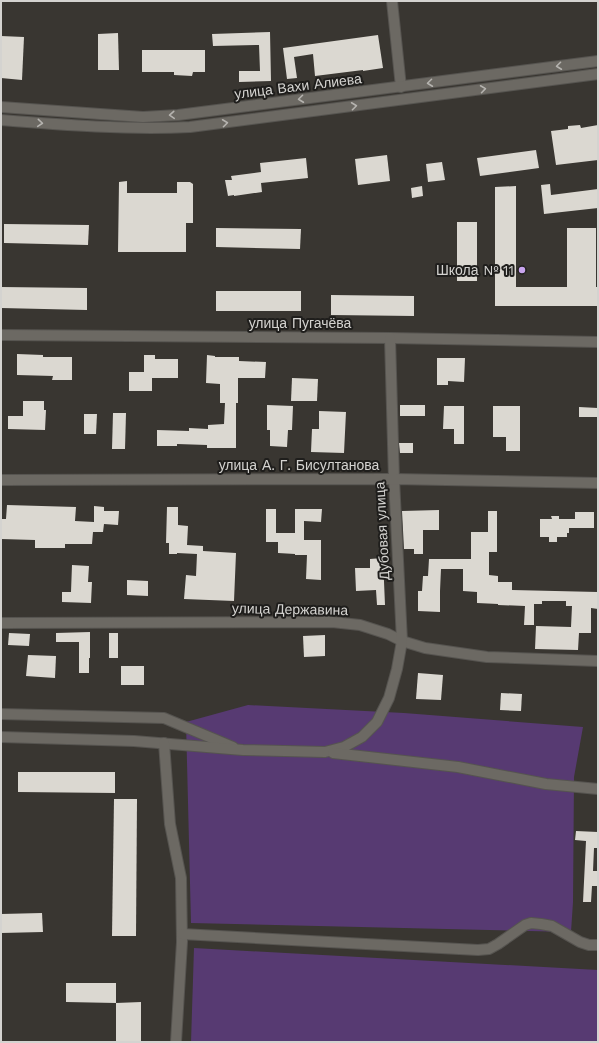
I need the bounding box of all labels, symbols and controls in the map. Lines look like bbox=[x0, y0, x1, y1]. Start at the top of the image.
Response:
one-way arrow bbox=[556, 61, 562, 70]
street label: улица Вахи Алиева bbox=[233, 70, 363, 102]
one-way arrow bbox=[427, 78, 433, 87]
one-way arrow bbox=[480, 85, 486, 94]
one-way arrow bbox=[298, 94, 305, 103]
one-way arrow bbox=[351, 102, 357, 111]
one-way arrow bbox=[169, 111, 175, 120]
one-way arrow bbox=[222, 118, 228, 127]
one-way arrow bbox=[37, 119, 43, 128]
place label: Школа № 11 bbox=[436, 262, 514, 278]
marker: Школа № 11 bbox=[517, 265, 527, 275]
street label: улица Пугачёва bbox=[249, 315, 352, 331]
street label: улица А. Г. Бисултанова bbox=[219, 457, 380, 473]
street label: Дубовая улица bbox=[371, 481, 393, 581]
street label: улица Державина bbox=[232, 600, 348, 618]

